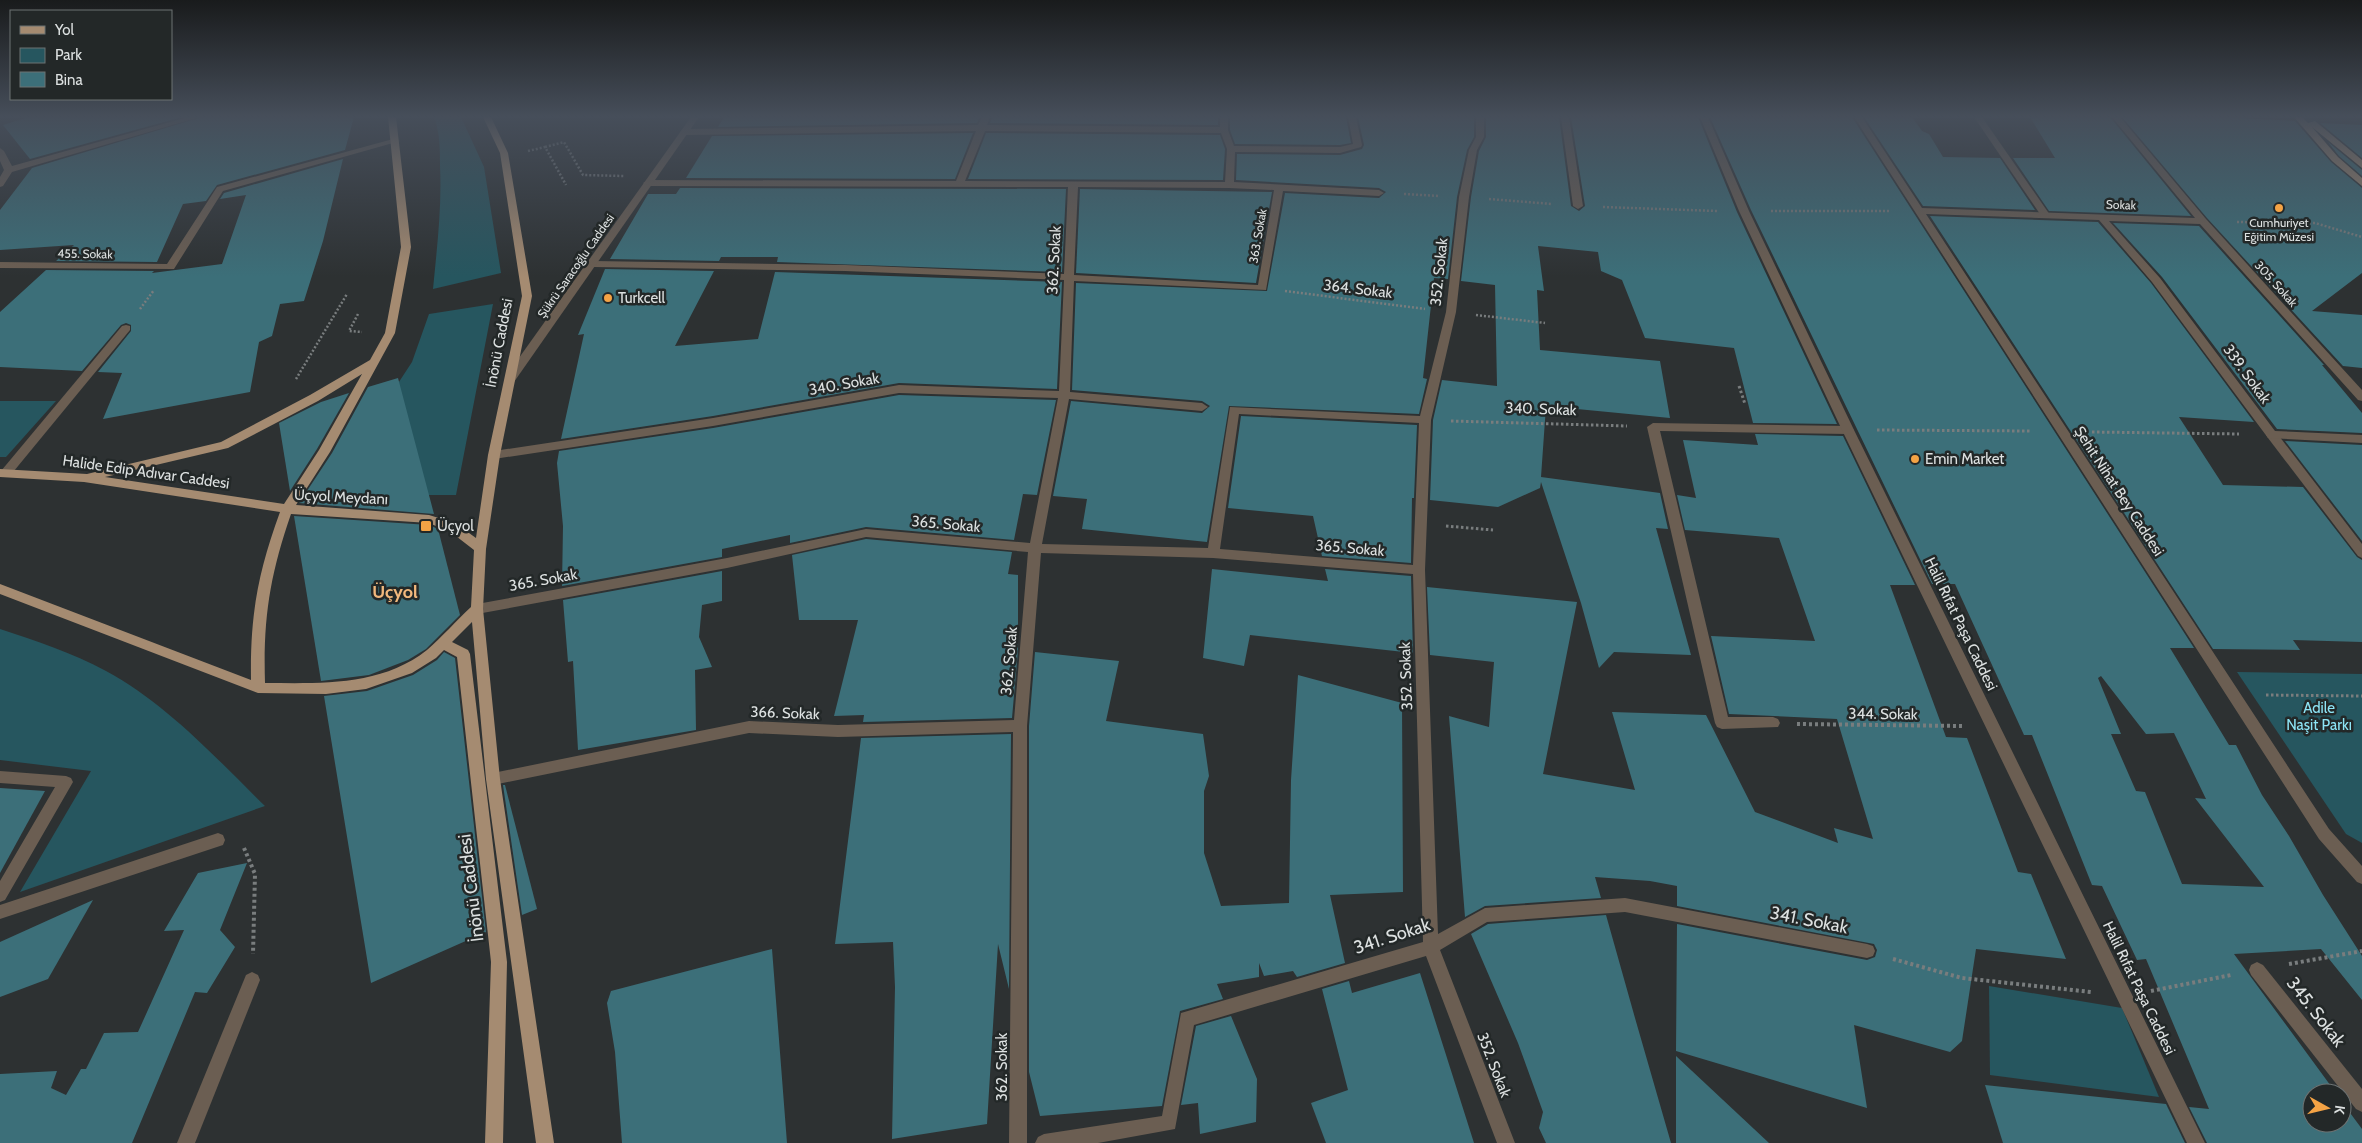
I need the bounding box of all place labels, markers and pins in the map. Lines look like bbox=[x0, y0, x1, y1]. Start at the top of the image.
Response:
marker: Cumhuriyet Eğitim Müzesi bbox=[2273, 202, 2285, 214]
place label: Cumhuriyet Eğitim Müzesi bbox=[2244, 215, 2314, 244]
place label: Turkcell bbox=[618, 289, 666, 307]
marker: Turkcell bbox=[602, 292, 614, 304]
place label: Emin Market bbox=[1925, 450, 2004, 468]
marker: Emin Market bbox=[1909, 453, 1921, 465]
place label: Üçyol bbox=[437, 517, 474, 535]
marker: Üçyol bbox=[419, 519, 433, 533]

